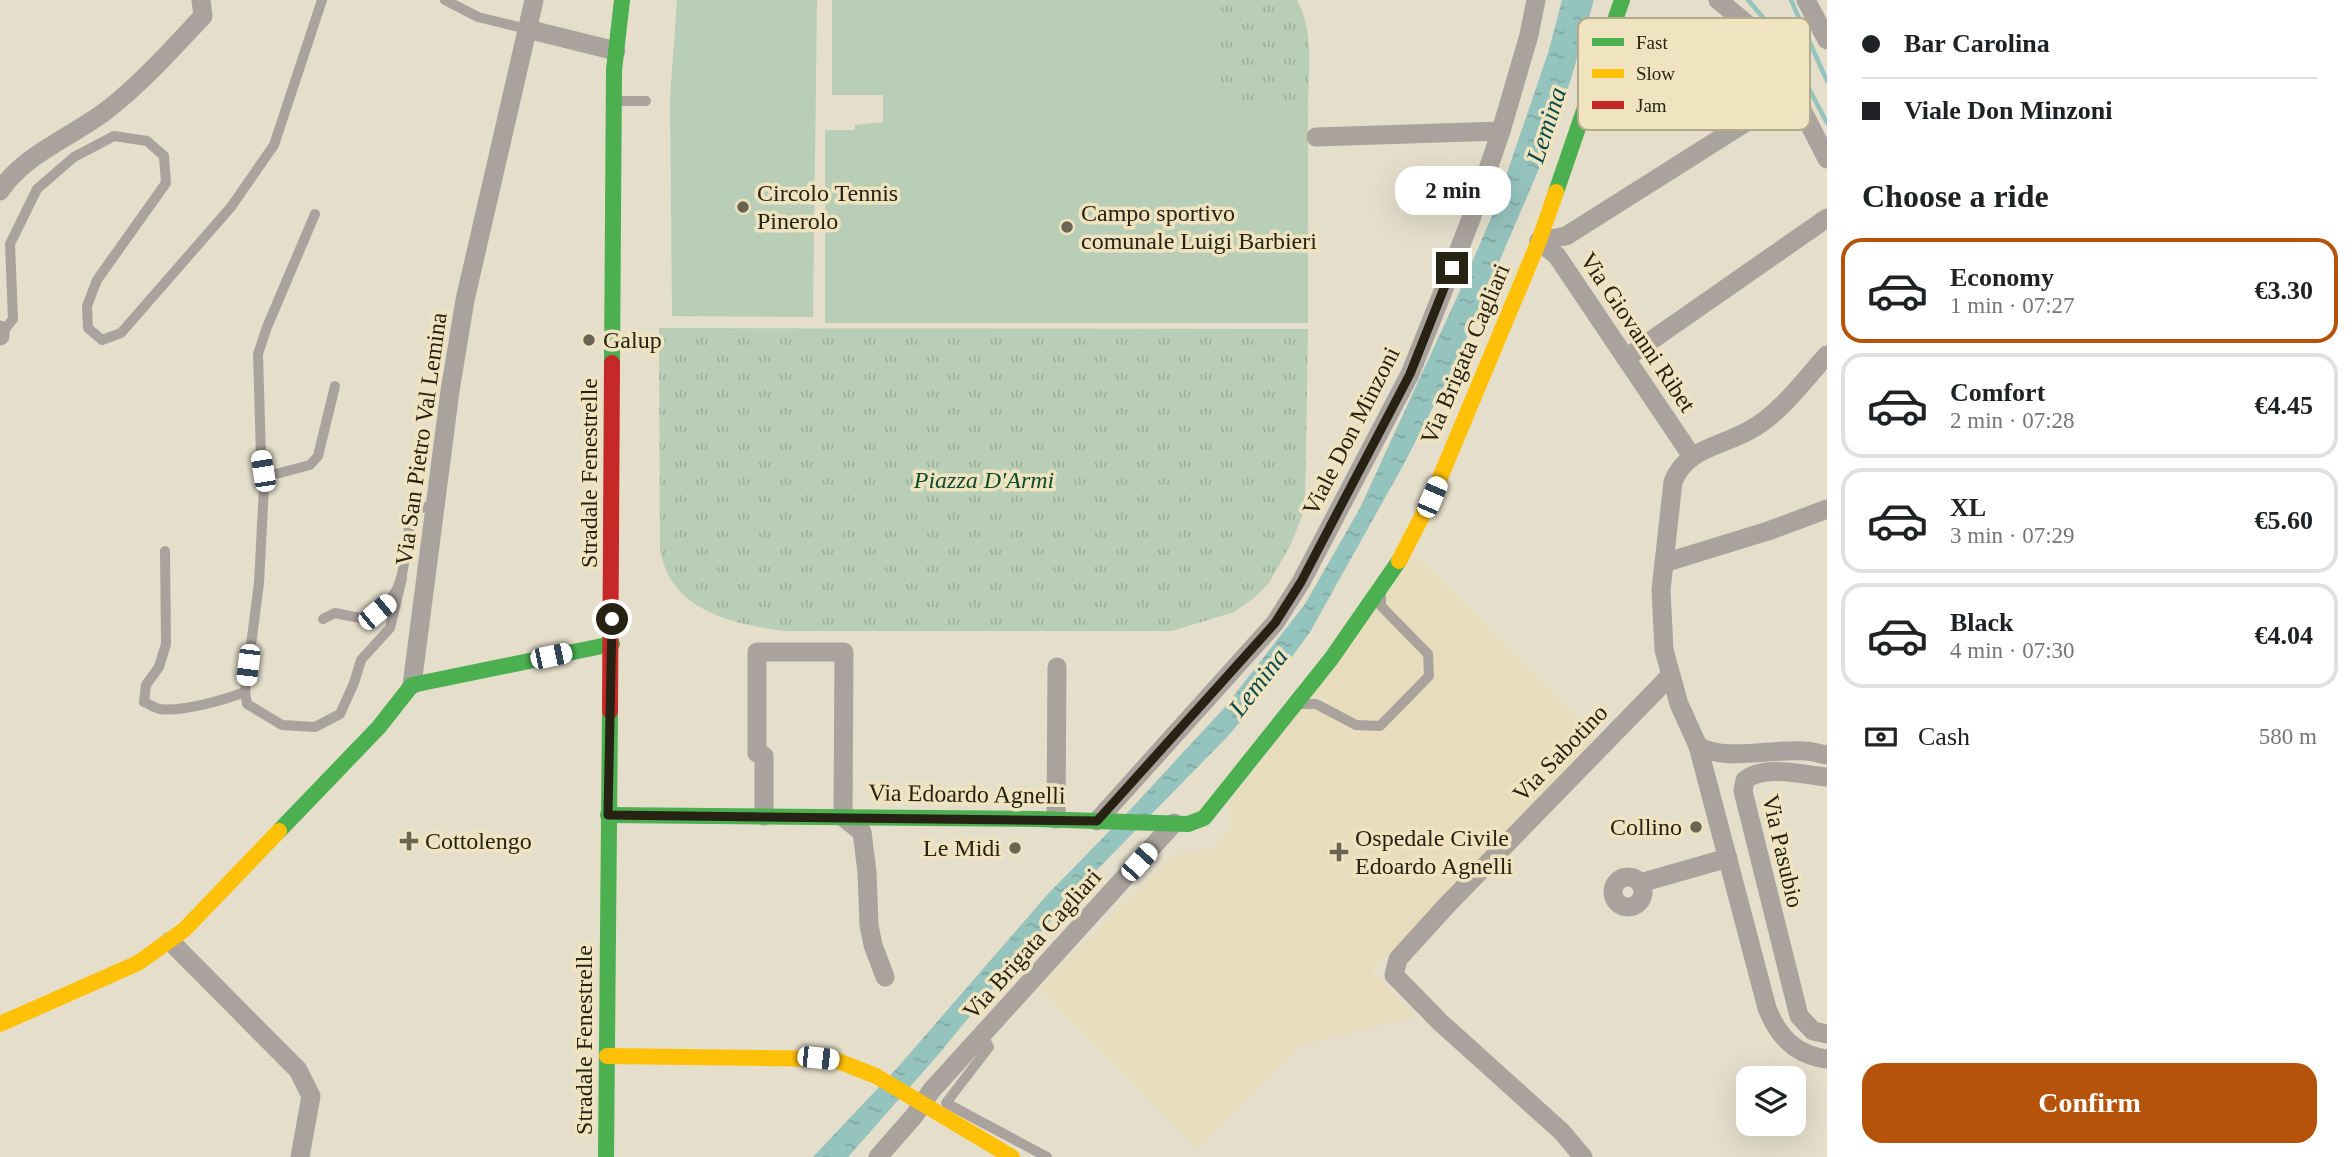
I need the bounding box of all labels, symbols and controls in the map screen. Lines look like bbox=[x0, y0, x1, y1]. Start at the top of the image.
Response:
legend bbox=[1578, 18, 1810, 130]
text: Bar Carolina bbox=[1904, 29, 2050, 58]
text: Fast bbox=[1636, 32, 1668, 53]
text: Slow bbox=[1636, 63, 1675, 84]
water label: Lemina bbox=[1520, 84, 1572, 168]
text: Jam bbox=[1636, 95, 1667, 116]
text: Viale Don Minzoni bbox=[1904, 96, 2112, 125]
callout: 2 min bbox=[1394, 166, 1510, 216]
text: 2 min bbox=[1425, 178, 1481, 203]
text: Choose a ride bbox=[1862, 178, 2049, 214]
place label: Circolo Tennis Pinerolo bbox=[757, 180, 898, 234]
marker: Circolo Tennis Pinerolo bbox=[735, 199, 751, 215]
place label: Campo sportivo comunale Luigi Barbieri bbox=[1081, 200, 1317, 254]
marker: Campo sportivo comunale Luigi Barbieri bbox=[1059, 219, 1075, 235]
street label: Via Giovanni Ribet bbox=[1575, 247, 1701, 417]
route end bbox=[1436, 252, 1468, 284]
icon: car bbox=[1866, 259, 1929, 322]
street label: Via Brigata Cagliari bbox=[1415, 260, 1515, 448]
text: Economy bbox=[1950, 263, 2054, 292]
text: €3.30 bbox=[2255, 276, 2313, 305]
text: 1 min · 07:27 bbox=[1950, 293, 2075, 318]
street label: Via San Pietro Val Lemina bbox=[390, 310, 452, 567]
place label: Galup bbox=[603, 327, 662, 353]
marker: Galup bbox=[581, 332, 597, 348]
street label: Viale Don Minzoni bbox=[1297, 342, 1405, 519]
icon: car bbox=[1866, 374, 1929, 437]
street label: Stradale Fenestrelle bbox=[576, 378, 602, 568]
text: Comfort bbox=[1950, 378, 2045, 407]
text: €4.45 bbox=[2255, 391, 2313, 420]
text: 2 min · 07:28 bbox=[1950, 408, 2075, 433]
car bbox=[250, 449, 277, 493]
park label: Piazza D'Armi bbox=[913, 467, 1054, 493]
car bbox=[1415, 474, 1450, 520]
icon: car bbox=[1866, 489, 1929, 552]
text: XL bbox=[1950, 493, 1986, 522]
text: €5.60 bbox=[2255, 506, 2313, 535]
text: 3 min · 07:29 bbox=[1950, 523, 2075, 548]
car bbox=[355, 590, 400, 634]
route start bbox=[596, 603, 628, 635]
icon: car bbox=[1866, 604, 1929, 667]
text: Black bbox=[1950, 608, 2014, 637]
text: €4.04 bbox=[2255, 621, 2313, 650]
text: 4 min · 07:30 bbox=[1950, 638, 2075, 663]
car bbox=[529, 641, 574, 671]
car bbox=[236, 643, 261, 687]
water label: Lemina bbox=[1222, 643, 1294, 723]
street label: Via Sabotino bbox=[1507, 699, 1613, 807]
icon: cash bbox=[1862, 718, 1900, 756]
text: Cash bbox=[1918, 722, 1970, 751]
text: 580 m bbox=[2259, 724, 2317, 749]
street label: Via Edoardo Agnelli bbox=[868, 779, 1066, 809]
street label: Via Pasubio bbox=[1757, 792, 1809, 910]
place label: Collino bbox=[1610, 814, 1682, 840]
marker: Collino bbox=[1688, 819, 1704, 835]
place label: Ospedale Civile Edoardo Agnelli bbox=[1355, 825, 1513, 879]
place label: Cottolengo bbox=[425, 828, 532, 854]
marker: Cottolengo bbox=[399, 831, 419, 851]
place label: Le Midi bbox=[923, 835, 1001, 861]
car bbox=[1118, 839, 1161, 885]
marker: Le Midi bbox=[1007, 840, 1023, 856]
marker: Ospedale Civile Edoardo Agnelli bbox=[1329, 842, 1349, 862]
street label: Via Brigata Cagliari bbox=[958, 863, 1107, 1024]
street label: Stradale Fenestrelle bbox=[571, 945, 597, 1135]
car bbox=[797, 1045, 840, 1071]
button: Confirm bbox=[1862, 1063, 2317, 1143]
map controls bbox=[1736, 1066, 1806, 1136]
button: layers bbox=[1736, 1066, 1806, 1136]

